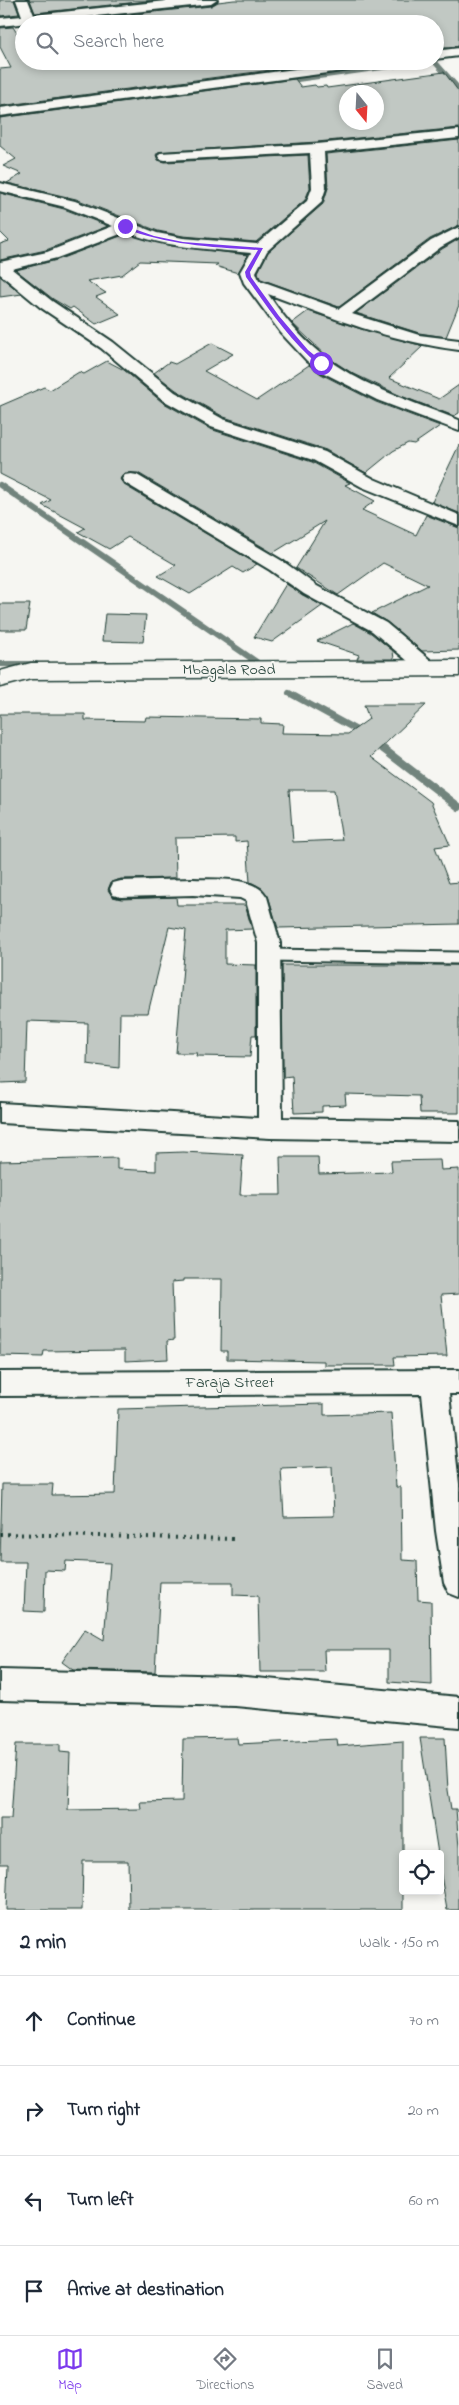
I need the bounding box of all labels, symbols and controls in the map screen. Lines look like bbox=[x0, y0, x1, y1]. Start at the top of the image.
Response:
search box bbox=[15, 15, 444, 70]
icon: search bbox=[33, 29, 61, 57]
text: Search here bbox=[73, 29, 164, 56]
north arrow bbox=[339, 85, 384, 130]
route end bbox=[114, 215, 137, 238]
route start bbox=[310, 352, 333, 375]
street label: Mbagala Road bbox=[183, 658, 275, 682]
street label: Faraja Street bbox=[185, 1371, 275, 1395]
map controls bbox=[399, 1850, 444, 1895]
button: locate bbox=[399, 1850, 444, 1895]
text: 2 min bbox=[20, 1928, 66, 1958]
text: Walk · 150 m bbox=[359, 1931, 439, 1955]
icon: ahead bbox=[20, 2007, 48, 2035]
text: Continue bbox=[67, 2007, 135, 2034]
text: 70 m bbox=[409, 2009, 439, 2033]
icon: right bbox=[20, 2097, 48, 2125]
text: Turn right bbox=[67, 2097, 140, 2124]
text: 20 m bbox=[408, 2099, 439, 2123]
icon: left bbox=[20, 2187, 48, 2215]
text: Turn left bbox=[67, 2187, 134, 2214]
text: 60 m bbox=[409, 2189, 439, 2213]
icon: arrive bbox=[20, 2277, 48, 2305]
text: Arrive at destination bbox=[67, 2277, 224, 2304]
tab: Map bbox=[56, 2345, 84, 2396]
tab: Directions bbox=[196, 2345, 254, 2396]
tab: Saved bbox=[366, 2345, 403, 2396]

